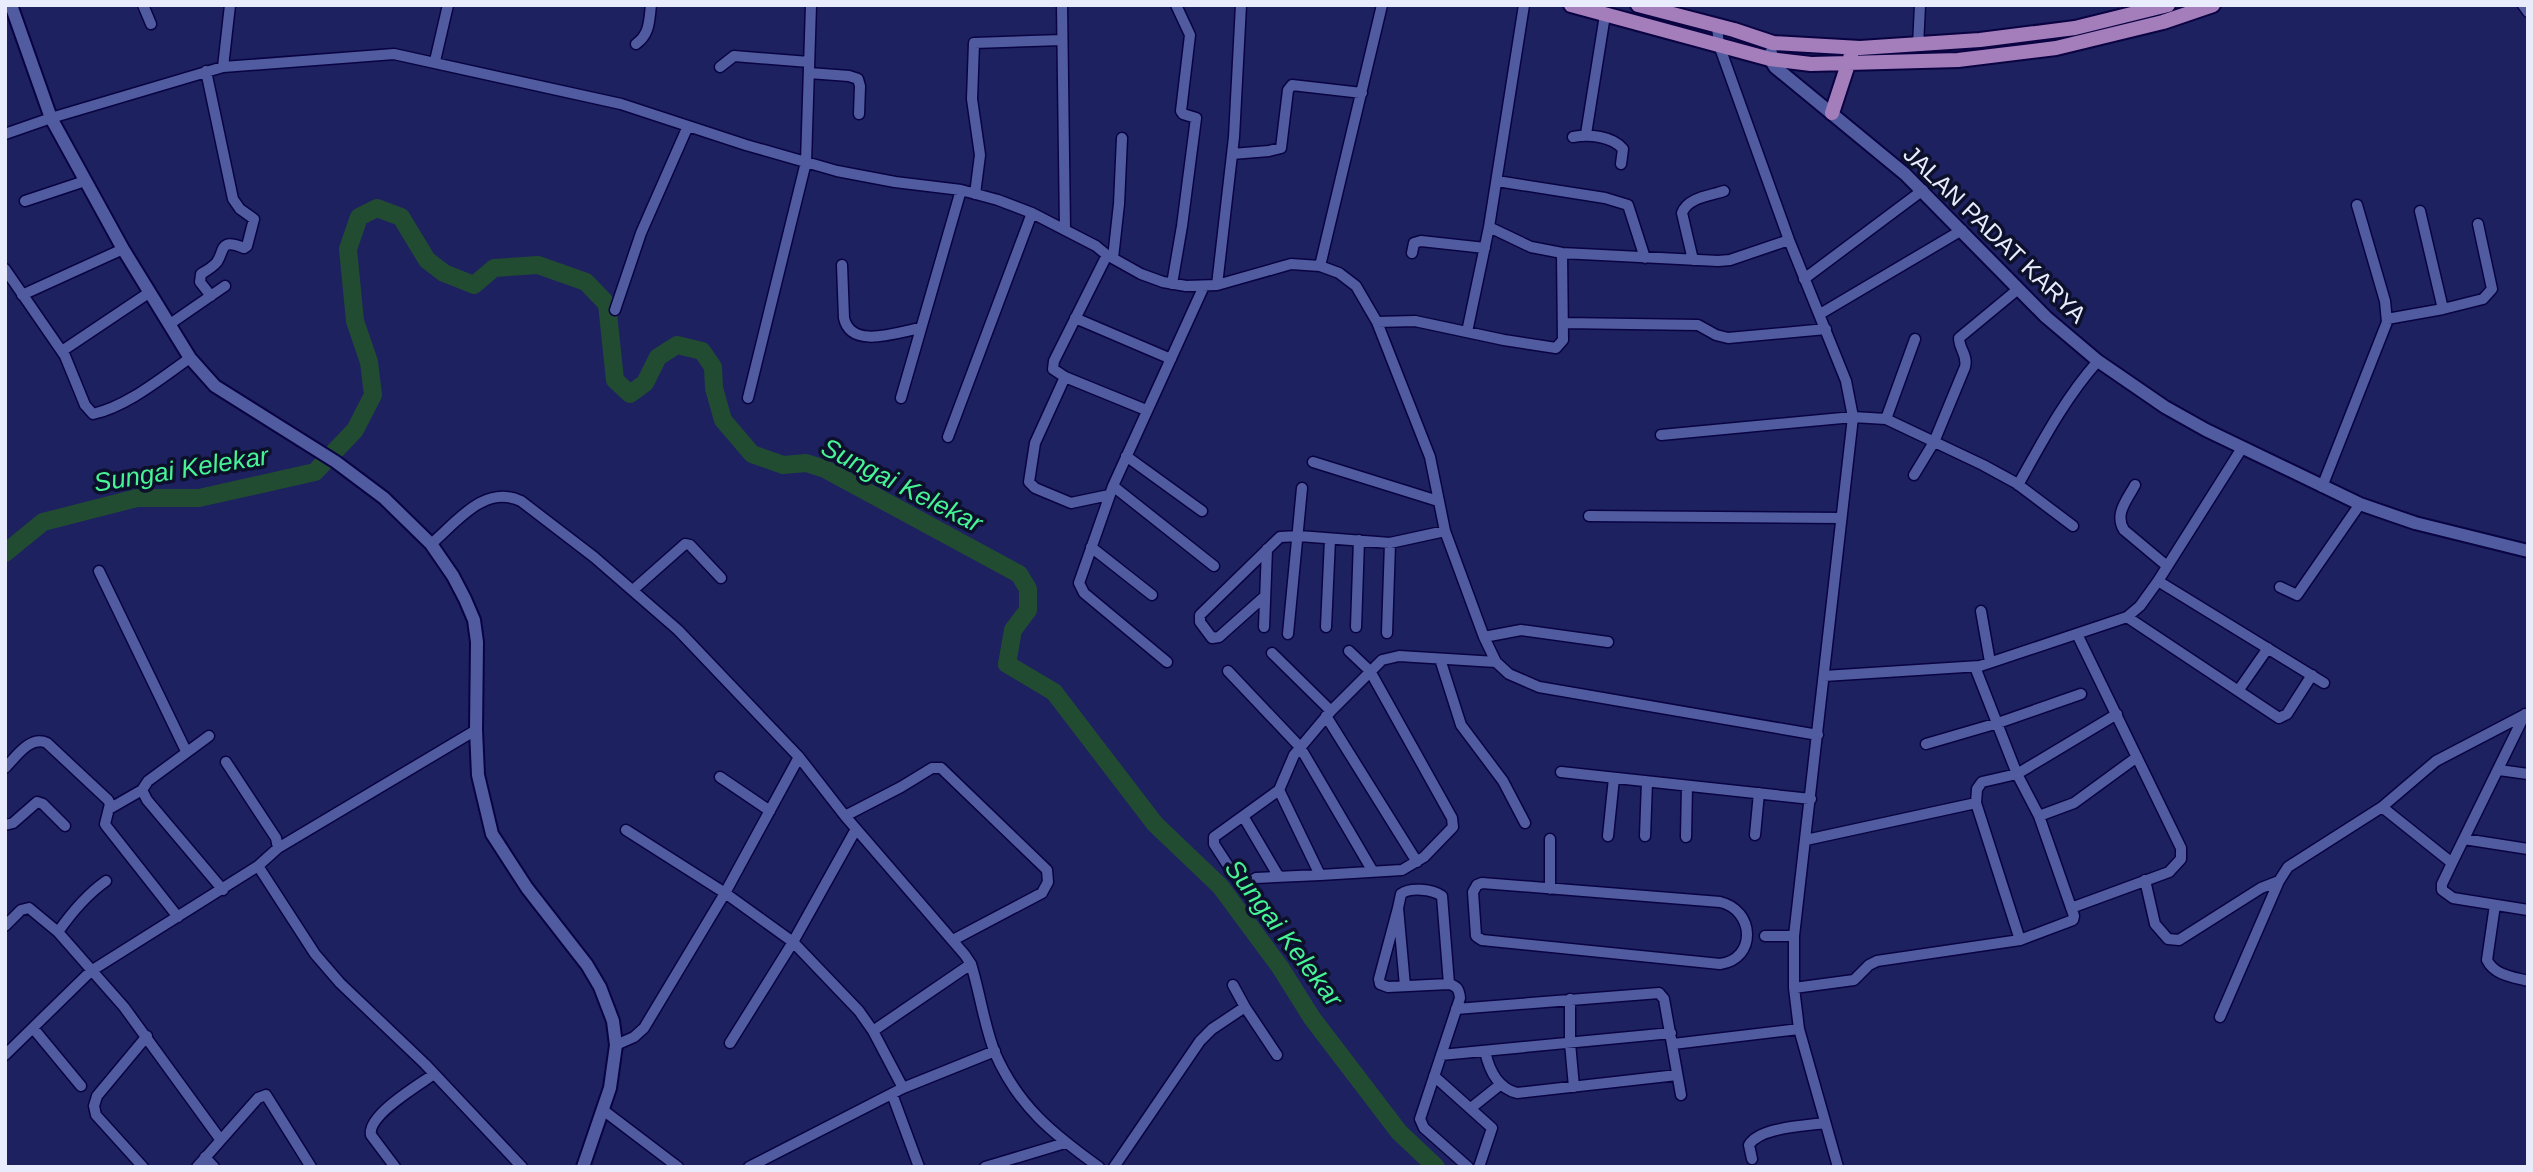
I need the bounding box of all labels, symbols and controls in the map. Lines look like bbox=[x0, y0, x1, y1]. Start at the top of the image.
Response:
street label: JALAN PADAT KARYA bbox=[1898, 140, 2092, 328]
water label: Sungai Kelekar bbox=[817, 432, 989, 539]
water label: Sungai Kelekar bbox=[92, 440, 272, 498]
water label: Sungai Kelekar bbox=[1219, 854, 1350, 1014]

